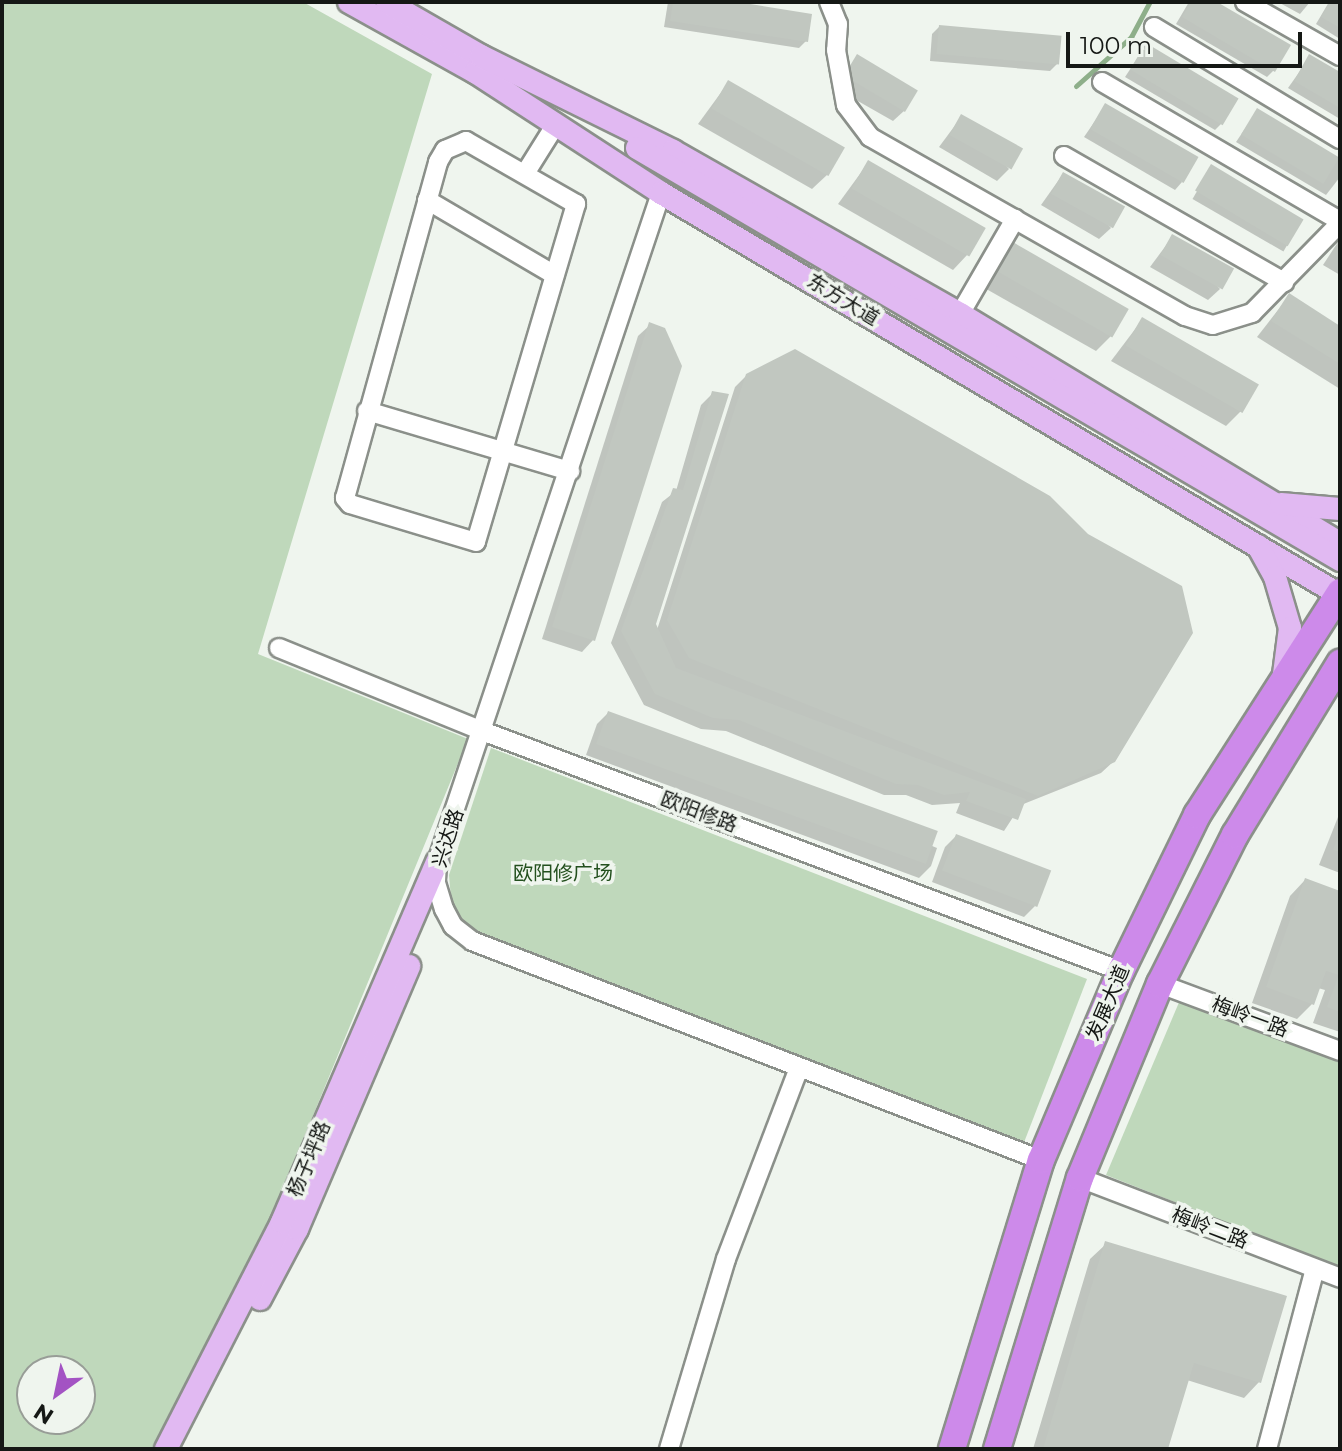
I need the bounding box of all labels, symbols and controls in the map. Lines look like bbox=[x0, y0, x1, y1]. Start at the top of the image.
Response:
scale bar bbox=[1070, 16, 1306, 66]
text: 100 m bbox=[1080, 31, 1152, 60]
street label: 东方大道 bbox=[803, 269, 883, 331]
street label: 欧阳修路 bbox=[657, 786, 741, 838]
street label: 兴达路 bbox=[427, 806, 469, 870]
park label: 欧阳修广场 bbox=[513, 861, 613, 885]
street label: 发展大道 bbox=[1081, 961, 1135, 1045]
street label: 梅岭一路 bbox=[1208, 992, 1292, 1042]
street label: 杨子坪路 bbox=[282, 1117, 336, 1201]
street label: 梅岭二路 bbox=[1168, 1202, 1252, 1254]
north arrow bbox=[16, 1355, 96, 1435]
text: N bbox=[29, 1398, 59, 1430]

